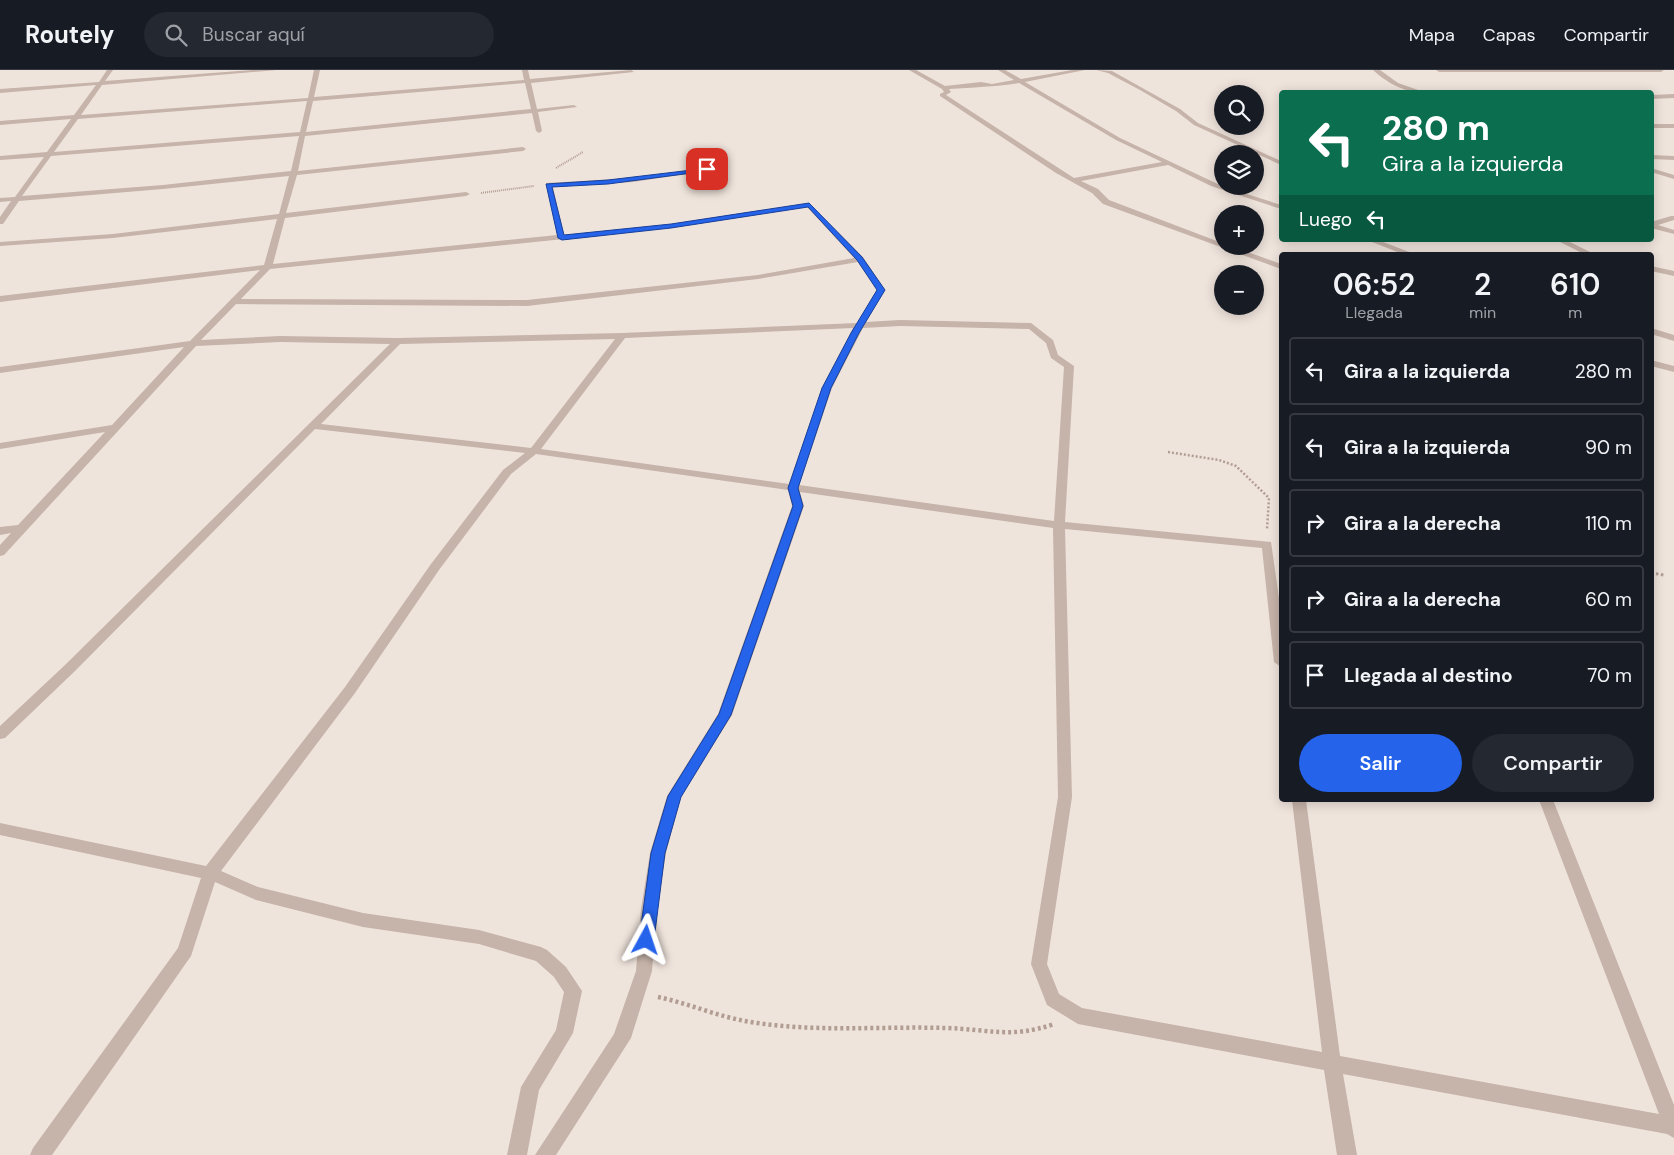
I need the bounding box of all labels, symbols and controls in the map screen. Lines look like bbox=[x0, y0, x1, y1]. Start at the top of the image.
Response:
search box bbox=[144, 12, 494, 57]
text: Routely bbox=[25, 19, 114, 50]
icon: search bbox=[162, 21, 190, 49]
text: Buscar aquí bbox=[202, 22, 305, 47]
text: Mapa bbox=[1409, 23, 1455, 47]
text: Capas bbox=[1483, 23, 1536, 47]
text: Compartir bbox=[1564, 23, 1649, 47]
map controls bbox=[1214, 85, 1264, 315]
button: search bbox=[1214, 85, 1264, 135]
text: 280 m bbox=[1382, 105, 1490, 151]
icon: left bbox=[1299, 110, 1364, 175]
button: layers bbox=[1214, 145, 1264, 195]
pin bbox=[686, 148, 728, 190]
text: Gira a la izquierda bbox=[1382, 149, 1563, 178]
icon: arrive bbox=[693, 155, 721, 183]
button: + bbox=[1214, 205, 1264, 255]
icon: left bbox=[1362, 205, 1390, 233]
text: Luego bbox=[1299, 207, 1352, 232]
button: − bbox=[1214, 265, 1264, 315]
text: 06:52 bbox=[1333, 265, 1415, 304]
text: 2 bbox=[1474, 265, 1491, 304]
text: 610 bbox=[1550, 265, 1600, 304]
text: Llegada bbox=[1345, 302, 1403, 323]
text: min bbox=[1469, 302, 1496, 323]
text: m bbox=[1568, 302, 1582, 323]
icon: left bbox=[1301, 357, 1329, 385]
text: Gira a la izquierda bbox=[1344, 359, 1510, 384]
text: 280 m bbox=[1575, 359, 1632, 384]
icon: left bbox=[1301, 433, 1329, 461]
text: Gira a la izquierda bbox=[1344, 435, 1510, 460]
text: 90 m bbox=[1585, 435, 1632, 460]
icon: right bbox=[1301, 509, 1329, 537]
text: Gira a la derecha bbox=[1344, 511, 1501, 536]
text: 110 m bbox=[1585, 511, 1632, 536]
icon: right bbox=[1301, 585, 1329, 613]
text: Gira a la derecha bbox=[1344, 587, 1501, 612]
text: 60 m bbox=[1585, 587, 1632, 612]
icon: arrive bbox=[1301, 661, 1329, 689]
text: Llegada al destino bbox=[1344, 663, 1513, 688]
text: 70 m bbox=[1587, 663, 1632, 688]
button: Salir bbox=[1299, 734, 1462, 792]
button: Compartir bbox=[1472, 734, 1634, 792]
position arrow bbox=[619, 913, 671, 965]

